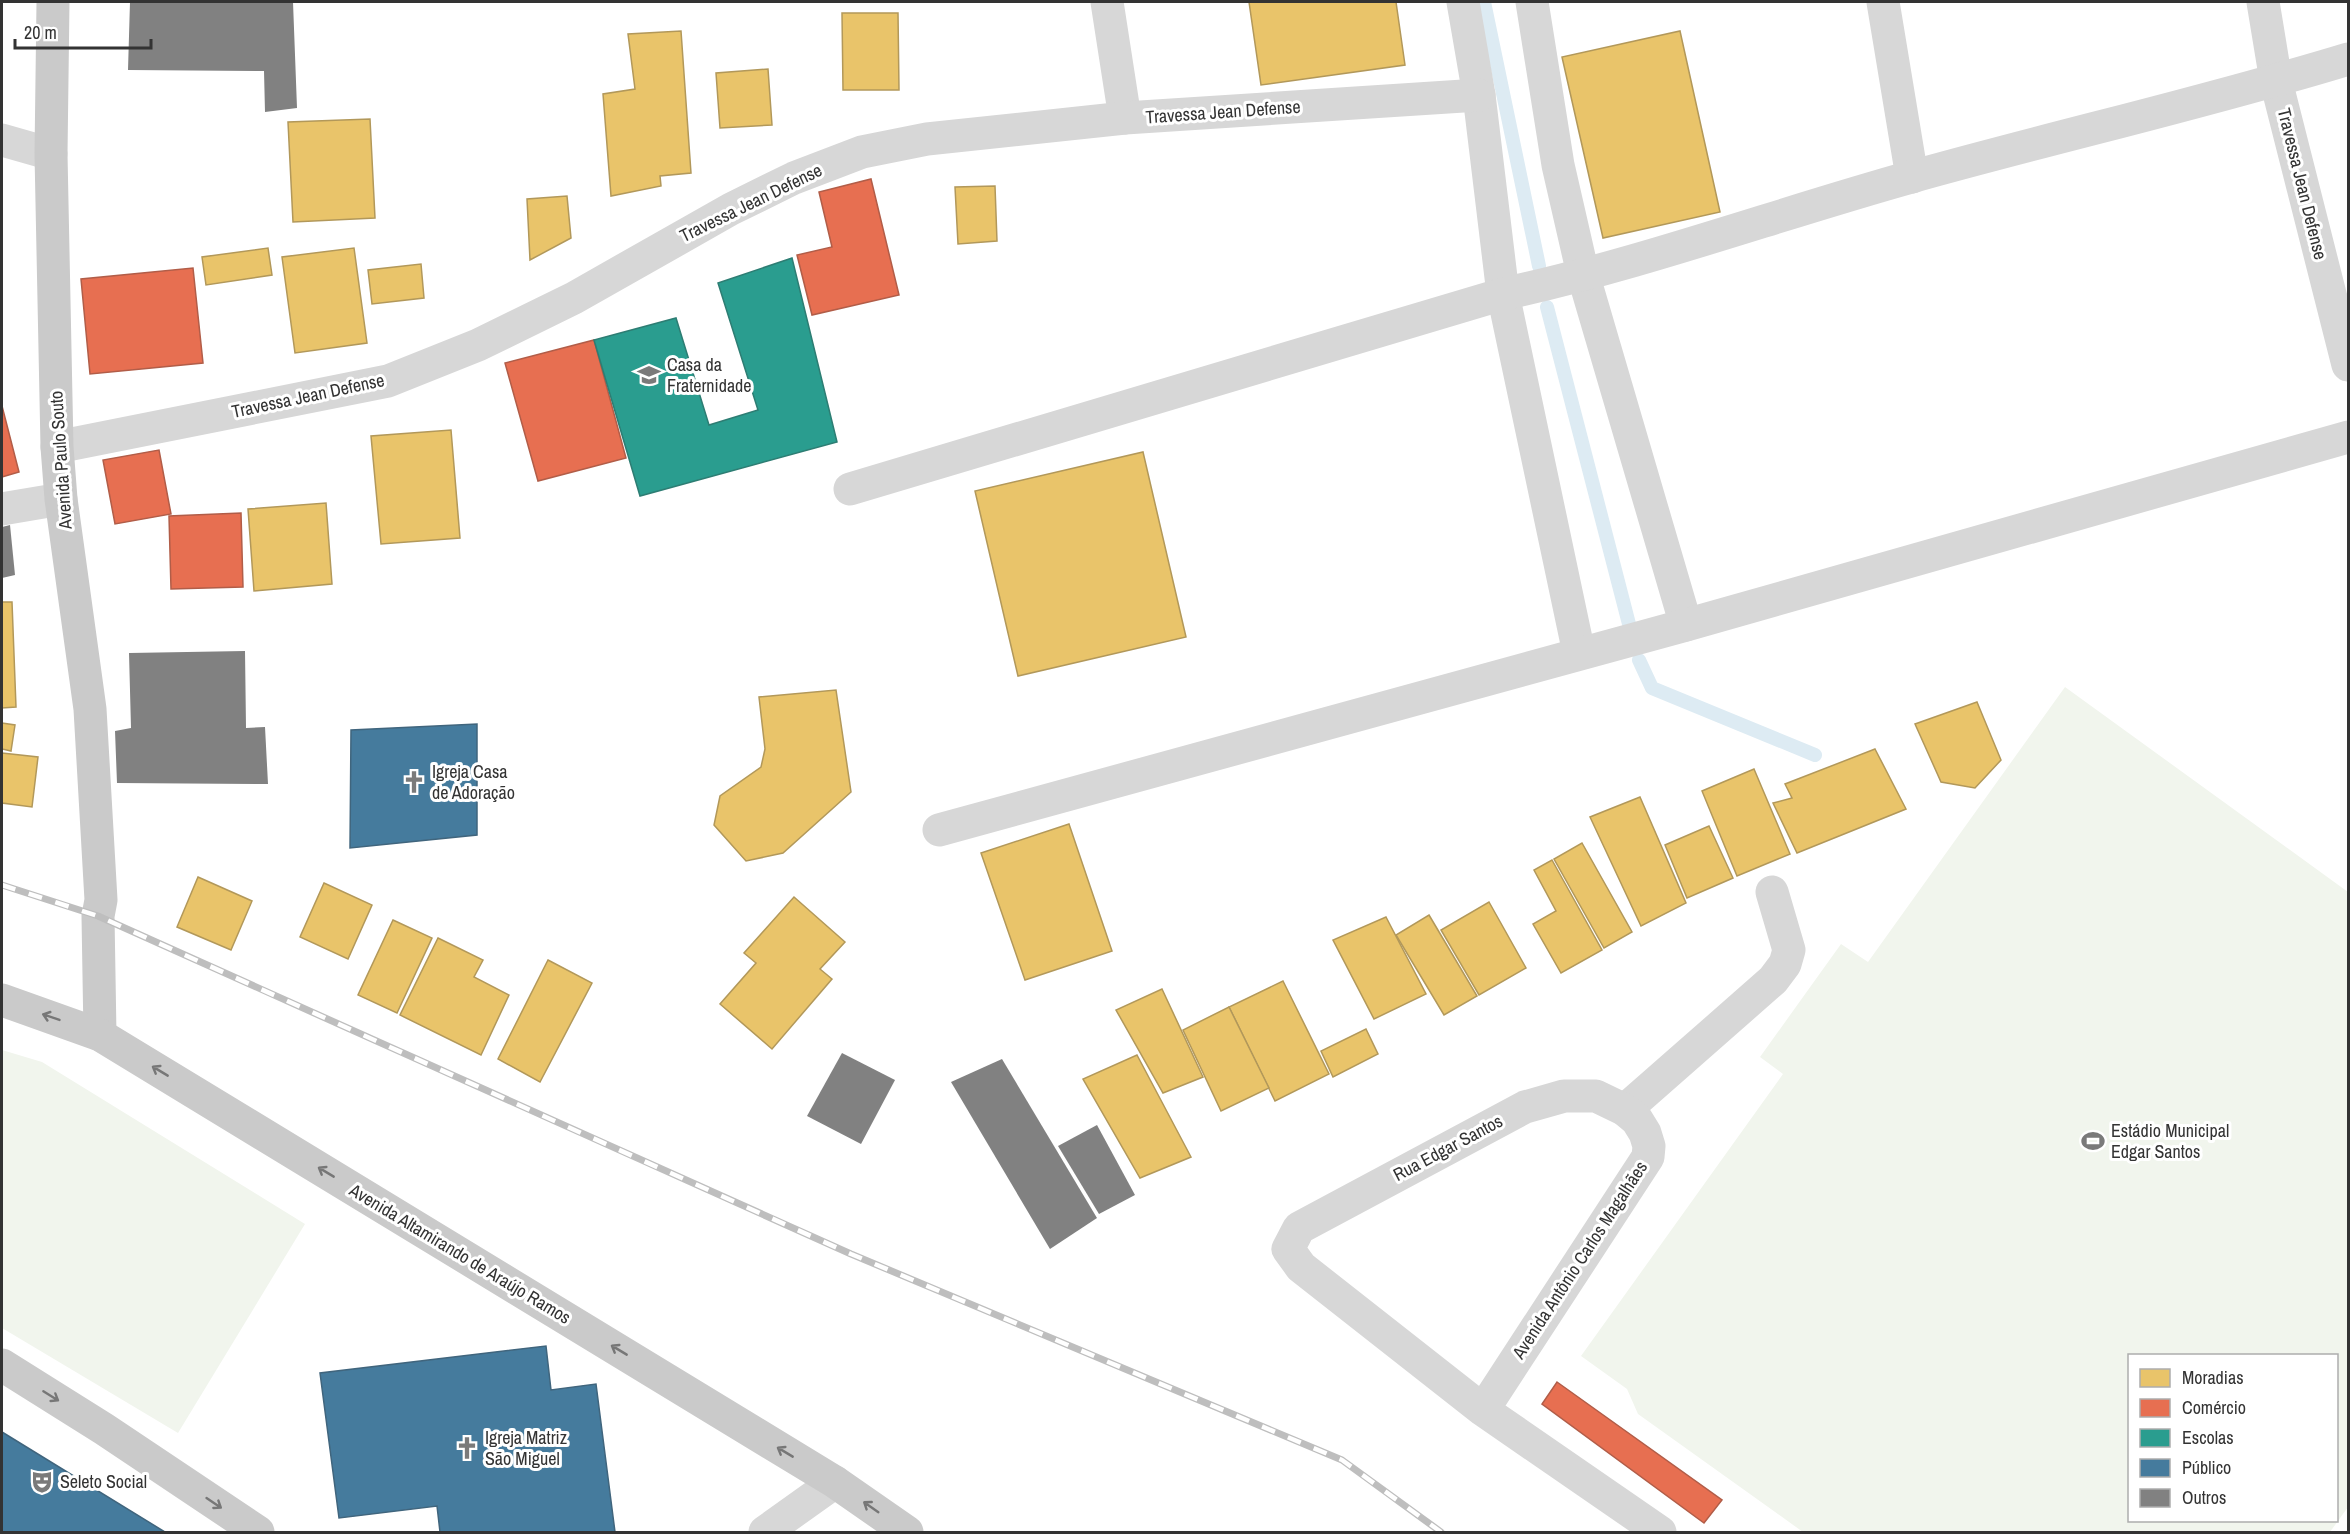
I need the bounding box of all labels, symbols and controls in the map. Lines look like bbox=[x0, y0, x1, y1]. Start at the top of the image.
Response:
scale bar bbox=[15, 12, 152, 50]
text: 20 m bbox=[24, 20, 57, 45]
street label: Travessa Jean Defense bbox=[1145, 94, 1301, 129]
street label: Travessa Jean Defense bbox=[2272, 105, 2333, 262]
street label: Travessa Jean Defense bbox=[675, 157, 826, 248]
place label: Casa da Fraternidade bbox=[667, 352, 752, 398]
school or university icon: Casa da Fraternidade bbox=[636, 362, 662, 388]
street label: Travessa Jean Defense bbox=[229, 367, 386, 424]
street label: Avenida Paulo Souto bbox=[43, 390, 78, 531]
place label: Igreja Casa de Adoração bbox=[432, 759, 515, 805]
church icon: Igreja Casa de Adoração bbox=[401, 769, 427, 795]
one-way arrow bbox=[42, 1011, 61, 1022]
one-way arrow bbox=[152, 1065, 169, 1077]
street label: Rua Edgar Santos bbox=[1389, 1108, 1507, 1187]
place label: Estádio Municipal Edgar Santos bbox=[2111, 1118, 2229, 1164]
sports icon: Estádio Municipal Edgar Santos bbox=[2080, 1128, 2106, 1154]
street label: Avenida Antônio Carlos Magalhães bbox=[1506, 1156, 1653, 1364]
one-way arrow bbox=[318, 1166, 335, 1178]
street label: Avenida Altamirando de Araújo Ramos bbox=[344, 1177, 576, 1330]
one-way arrow bbox=[610, 1344, 627, 1357]
legend bbox=[2128, 1354, 2338, 1522]
text: Moradias bbox=[2182, 1365, 2244, 1390]
one-way arrow bbox=[42, 1390, 59, 1402]
text: Comércio bbox=[2182, 1395, 2246, 1420]
place label: Igreja Matriz São Miguel bbox=[485, 1425, 567, 1471]
text: Escolas bbox=[2182, 1425, 2234, 1450]
church icon: Igreja Matriz São Miguel bbox=[454, 1435, 480, 1461]
one-way arrow bbox=[777, 1445, 794, 1457]
text: Público bbox=[2182, 1455, 2231, 1480]
theatre icon: Seleto Social bbox=[29, 1469, 55, 1495]
place label: Seleto Social bbox=[60, 1469, 147, 1494]
text: Outros bbox=[2182, 1485, 2226, 1510]
one-way arrow bbox=[205, 1497, 222, 1509]
one-way arrow bbox=[863, 1501, 879, 1513]

